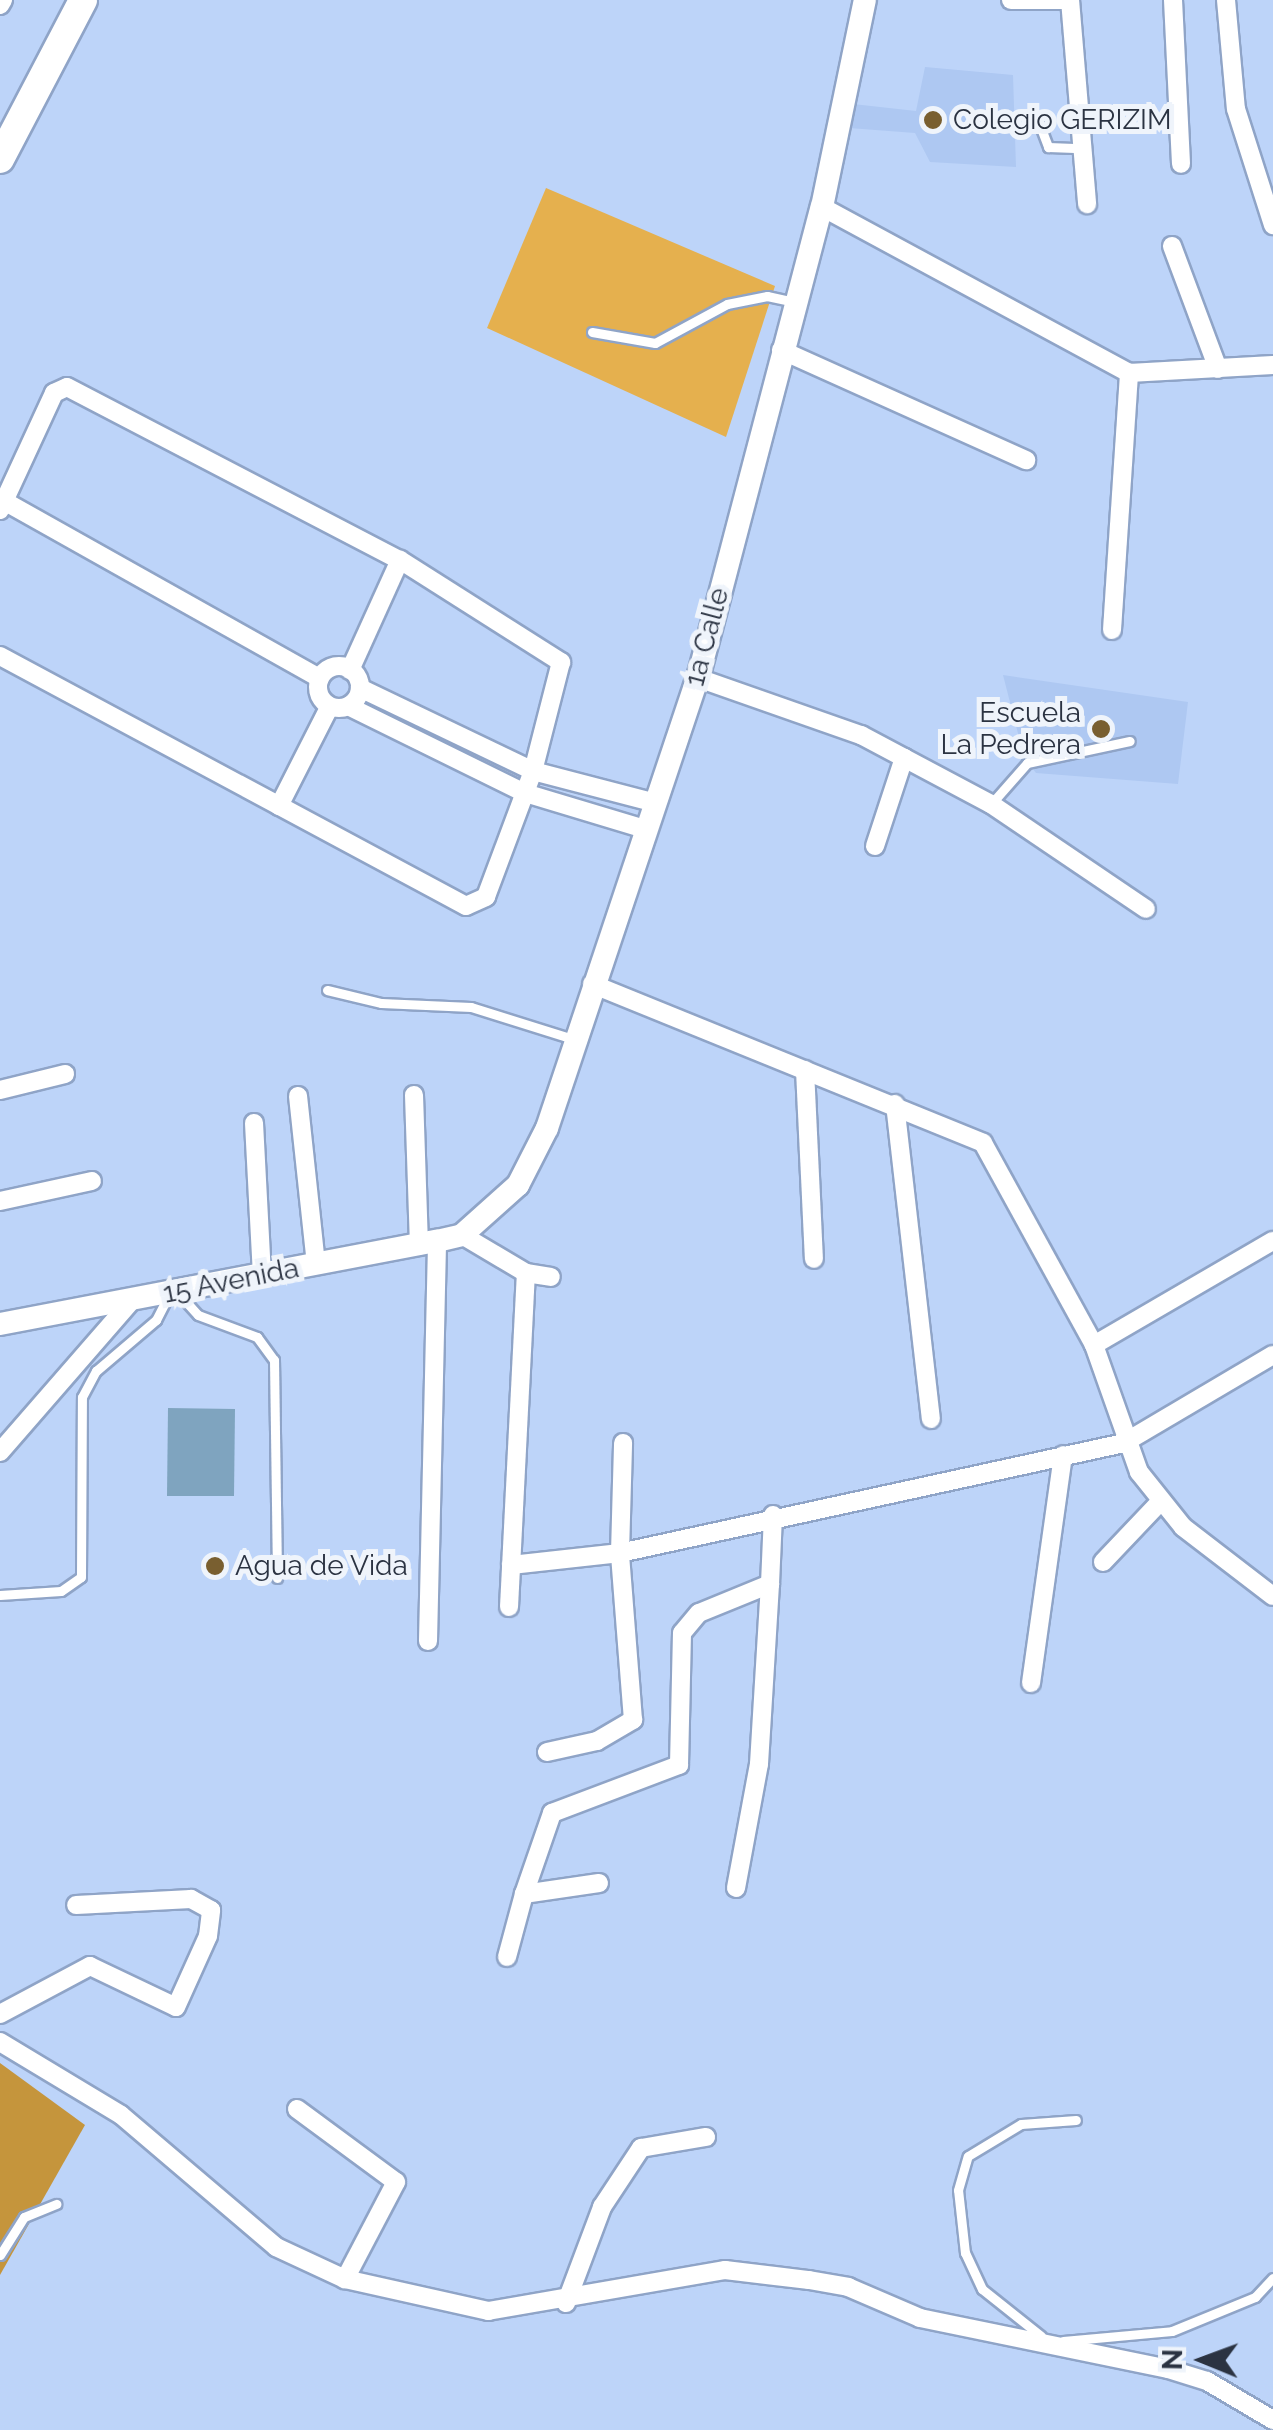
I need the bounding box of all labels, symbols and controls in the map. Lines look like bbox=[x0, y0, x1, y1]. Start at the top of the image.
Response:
place label: Colegio GERIZIM bbox=[953, 103, 1172, 137]
marker: Colegio GERIZIM bbox=[922, 109, 944, 131]
street label: 1a Calle bbox=[678, 584, 736, 690]
place label: Escuela La Pedrera bbox=[940, 696, 1081, 762]
marker: Escuela La Pedrera bbox=[1090, 718, 1112, 740]
street label: 15 Avenida bbox=[160, 1251, 302, 1311]
place label: Agua de Vida bbox=[235, 1549, 409, 1583]
marker: Agua de Vida bbox=[204, 1555, 226, 1577]
north arrow bbox=[1153, 2310, 1253, 2410]
text: N bbox=[1156, 2348, 1189, 2370]

